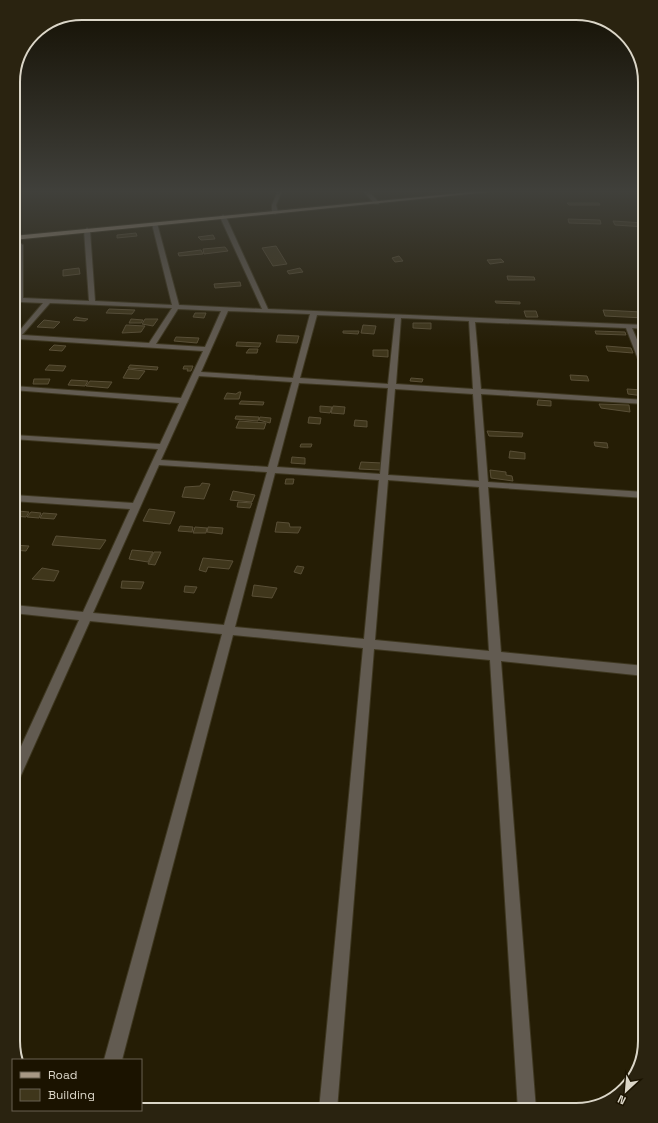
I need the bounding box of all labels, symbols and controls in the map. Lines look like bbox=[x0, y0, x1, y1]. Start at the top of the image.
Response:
legend bbox=[12, 1059, 142, 1111]
text: Road bbox=[48, 1067, 77, 1083]
north arrow bbox=[606, 1071, 646, 1111]
text: Building bbox=[48, 1087, 95, 1103]
text: N bbox=[615, 1092, 628, 1108]

